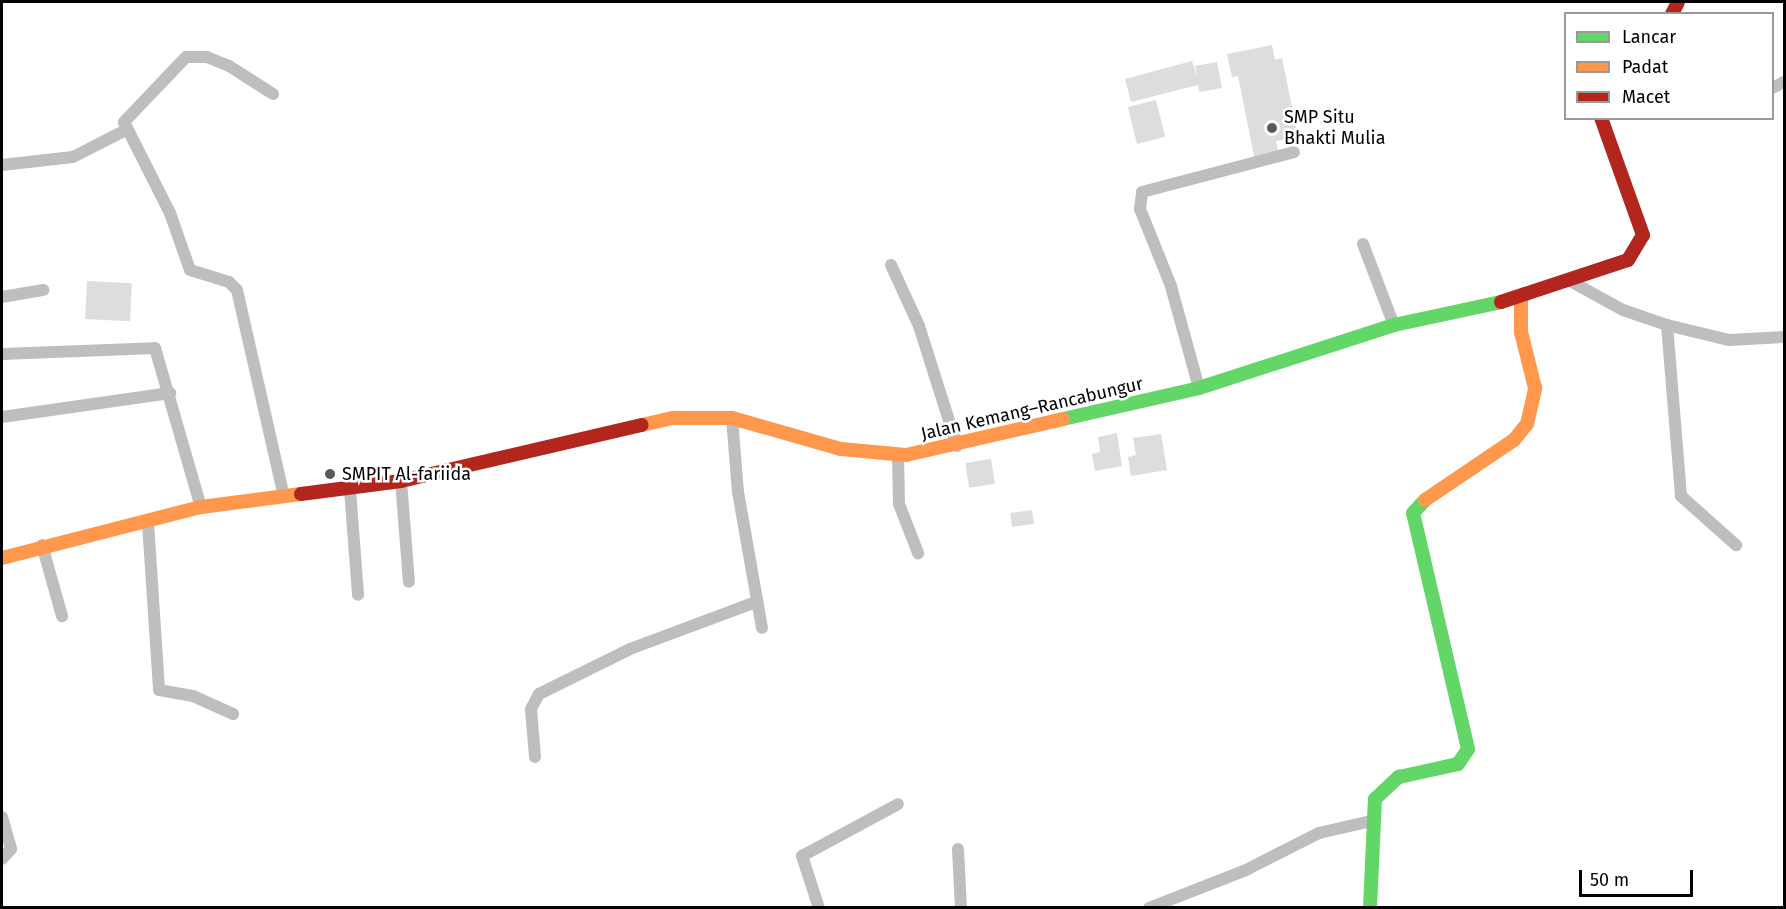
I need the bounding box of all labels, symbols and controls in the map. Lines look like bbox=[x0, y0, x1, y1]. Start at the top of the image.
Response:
legend bbox=[1564, 12, 1774, 120]
text: Lancar bbox=[1622, 26, 1676, 48]
text: Padat bbox=[1622, 56, 1668, 78]
text: Macet bbox=[1622, 86, 1670, 108]
place label: SMP Situ Bhakti Mulia bbox=[1284, 107, 1385, 150]
marker: SMP Situ Bhakti Mulia bbox=[1265, 121, 1279, 135]
street label: Jalan Kemang–Rancabungur bbox=[919, 373, 1145, 445]
place label: SMPIT Al-fariida bbox=[342, 463, 471, 485]
marker: SMPIT Al-fariida bbox=[323, 467, 337, 481]
scale bar bbox=[1582, 858, 1696, 896]
text: 50 m bbox=[1590, 869, 1629, 891]

